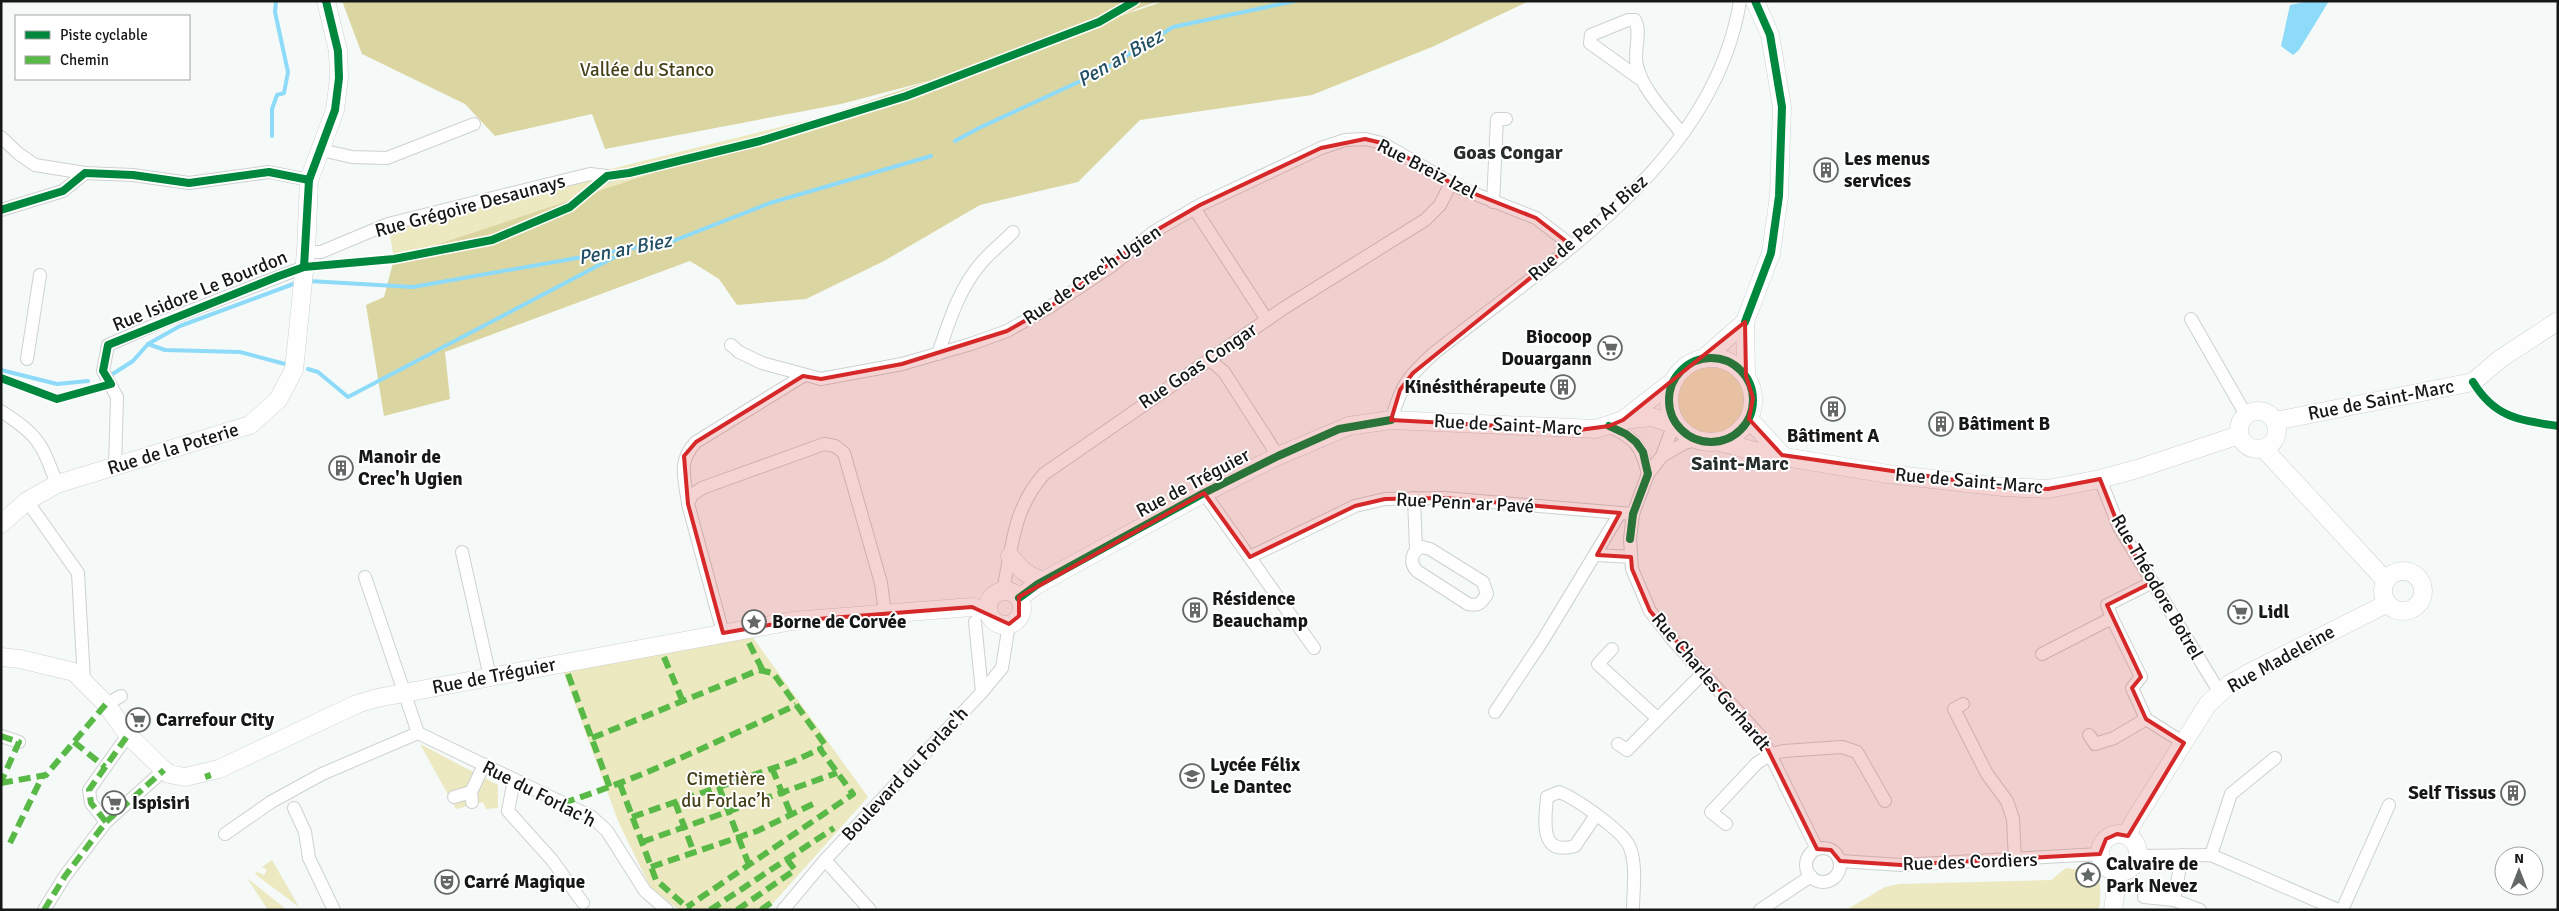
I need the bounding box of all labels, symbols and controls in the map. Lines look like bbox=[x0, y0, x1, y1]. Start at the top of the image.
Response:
legend bbox=[15, 15, 190, 80]
water label: Pen ar Biez bbox=[1073, 23, 1169, 92]
text: Piste cyclable bbox=[60, 26, 148, 44]
text: Chemin bbox=[60, 51, 109, 69]
park label: Vallée du Stanco bbox=[580, 58, 714, 82]
street label: Rue Breiz Izel bbox=[1373, 134, 1481, 204]
district label: Goas Congar bbox=[1453, 140, 1563, 165]
place label: Les menus services bbox=[1844, 147, 1930, 193]
building icon: Les menus services bbox=[1813, 157, 1839, 183]
street label: Rue Grégoire Desaunays bbox=[372, 169, 568, 243]
street label: Rue de Pen Ar Biez bbox=[1523, 170, 1653, 286]
street label: Rue de Crec'h Ugien bbox=[1018, 220, 1166, 330]
water label: Pen ar Biez bbox=[576, 227, 676, 270]
street label: Rue Isidore Le Bourdon bbox=[109, 245, 291, 337]
street label: Rue Goas Congar bbox=[1134, 318, 1262, 414]
place label: Biocoop Douargann bbox=[1501, 325, 1592, 371]
supermarket icon: Biocoop Douargann bbox=[1597, 335, 1623, 361]
building icon: Kinésithérapeute bbox=[1550, 374, 1576, 400]
street label: Rue de Saint-Marc bbox=[2306, 374, 2456, 426]
place label: Kinésithérapeute bbox=[1404, 375, 1546, 399]
building icon: Bâtiment A bbox=[1820, 396, 1846, 422]
street label: Rue de Saint-Marc bbox=[1433, 409, 1583, 441]
building icon: Bâtiment B bbox=[1928, 411, 1954, 437]
place label: Bâtiment B bbox=[1958, 412, 2051, 436]
street label: Rue de la Poterie bbox=[104, 418, 242, 480]
place label: Bâtiment A bbox=[1787, 424, 1879, 448]
street label: Rue de Tréguier bbox=[1132, 443, 1254, 523]
place label: Manoir de Crec'h Ugien bbox=[358, 445, 463, 491]
district label: Saint-Marc bbox=[1691, 451, 1789, 476]
building icon: Manoir de Crec'h Ugien bbox=[328, 455, 354, 481]
street label: Rue de Saint-Marc bbox=[1894, 463, 2044, 499]
street label: Rue Penn ar Pavé bbox=[1395, 487, 1535, 519]
street label: Rue Théodore Botrel bbox=[2106, 510, 2208, 664]
place label: Résidence Beauchamp bbox=[1212, 587, 1308, 633]
building icon: Résidence Beauchamp bbox=[1182, 597, 1208, 623]
supermarket icon: Lidl bbox=[2227, 599, 2253, 625]
place label: Lidl bbox=[2258, 600, 2290, 624]
street label: Rue Charles Gerhardt bbox=[1646, 608, 1776, 756]
place icon: Borne de Corvée bbox=[741, 609, 767, 635]
place label: Borne de Corvée bbox=[772, 610, 906, 634]
street label: Rue Madeleine bbox=[2223, 620, 2339, 698]
street label: Rue de Tréguier bbox=[430, 652, 558, 700]
street label: Boulevard du Forlac'h bbox=[837, 702, 973, 846]
supermarket icon: Carrefour City bbox=[125, 707, 151, 733]
place label: Carrefour City bbox=[156, 708, 275, 732]
place label: Lycée Félix Le Dantec bbox=[1210, 753, 1301, 799]
street label: Rue du Forlac'h bbox=[478, 755, 600, 833]
school or university icon: Lycée Félix Le Dantec bbox=[1179, 763, 1205, 789]
park label: Cimetière du Forlac’h bbox=[681, 767, 771, 813]
building icon: Self Tissus bbox=[2500, 780, 2526, 806]
place label: Self Tissus bbox=[2408, 781, 2496, 805]
supermarket icon: Ispisiri bbox=[101, 790, 127, 816]
place label: Ispisiri bbox=[132, 791, 190, 815]
north arrow bbox=[2494, 846, 2544, 896]
street label: Rue des Cordiers bbox=[1902, 848, 2038, 876]
text: N bbox=[2514, 850, 2524, 867]
place label: Calvaire de Park Nevez bbox=[2106, 852, 2198, 898]
place icon: Calvaire de Park Nevez bbox=[2075, 862, 2101, 888]
theatre icon: Carré Magique bbox=[434, 869, 460, 895]
place label: Carré Magique bbox=[464, 870, 585, 894]

